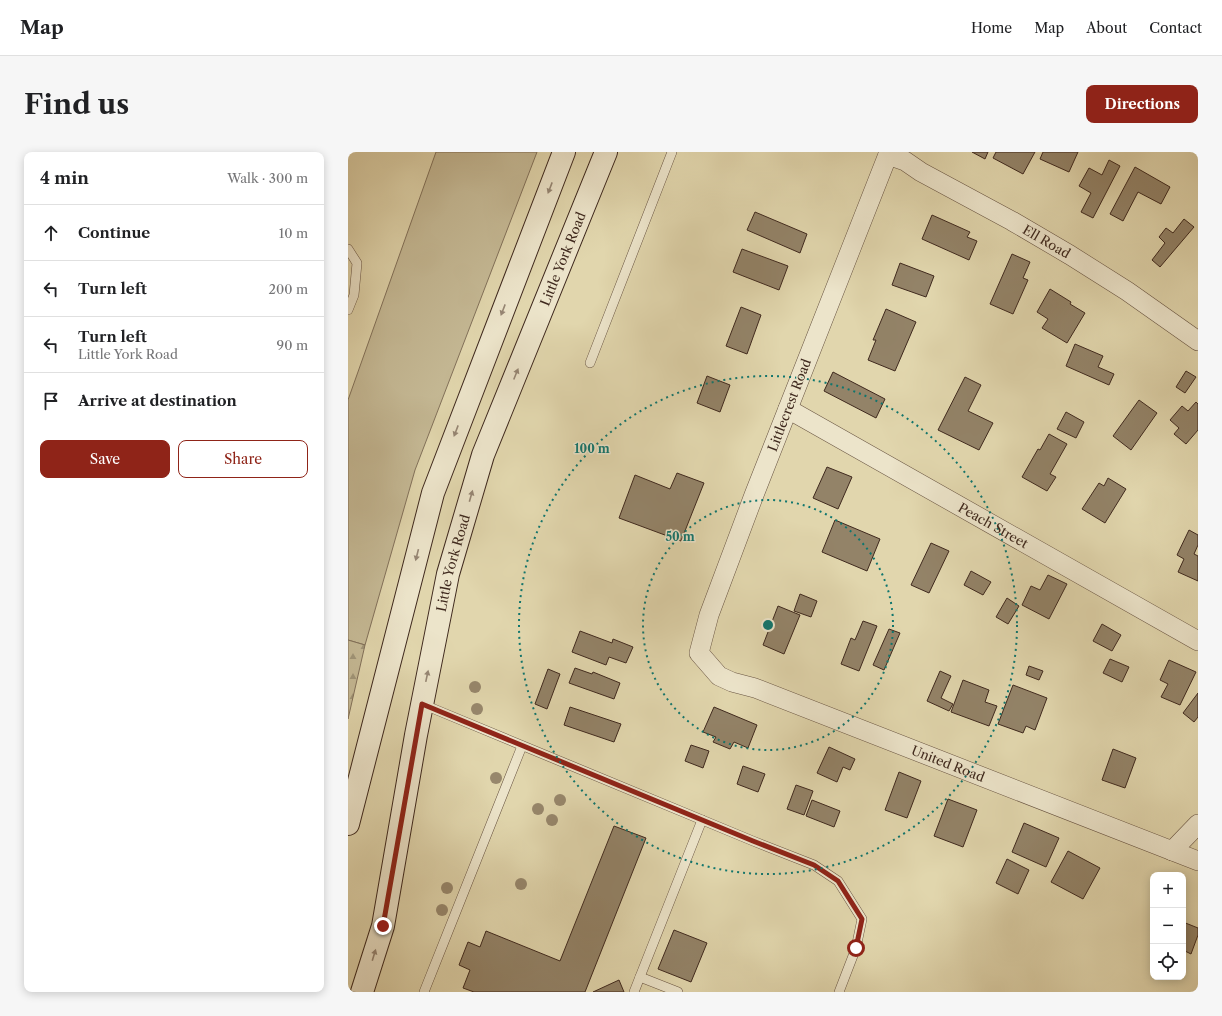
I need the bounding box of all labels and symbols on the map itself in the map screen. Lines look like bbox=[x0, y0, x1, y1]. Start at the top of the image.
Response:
one-way arrow bbox=[546, 183, 552, 195]
street label: Little York Road bbox=[536, 209, 589, 308]
street label: Ell Road bbox=[1020, 221, 1073, 262]
one-way arrow bbox=[499, 304, 505, 316]
street label: Littlecrest Road bbox=[764, 356, 814, 454]
one-way arrow bbox=[513, 368, 519, 379]
one-way arrow bbox=[453, 426, 459, 438]
text: 100 m bbox=[574, 441, 610, 456]
one-way arrow bbox=[468, 489, 474, 501]
street label: Peach Street bbox=[956, 499, 1031, 552]
street label: Little York Road bbox=[433, 512, 473, 613]
text: 50 m bbox=[665, 529, 695, 544]
one-way arrow bbox=[414, 549, 420, 561]
centre of rings bbox=[761, 618, 775, 632]
one-way arrow bbox=[425, 670, 431, 682]
street label: United Road bbox=[909, 742, 987, 785]
route end bbox=[374, 917, 392, 935]
route start bbox=[847, 939, 865, 957]
one-way arrow bbox=[371, 948, 377, 960]

